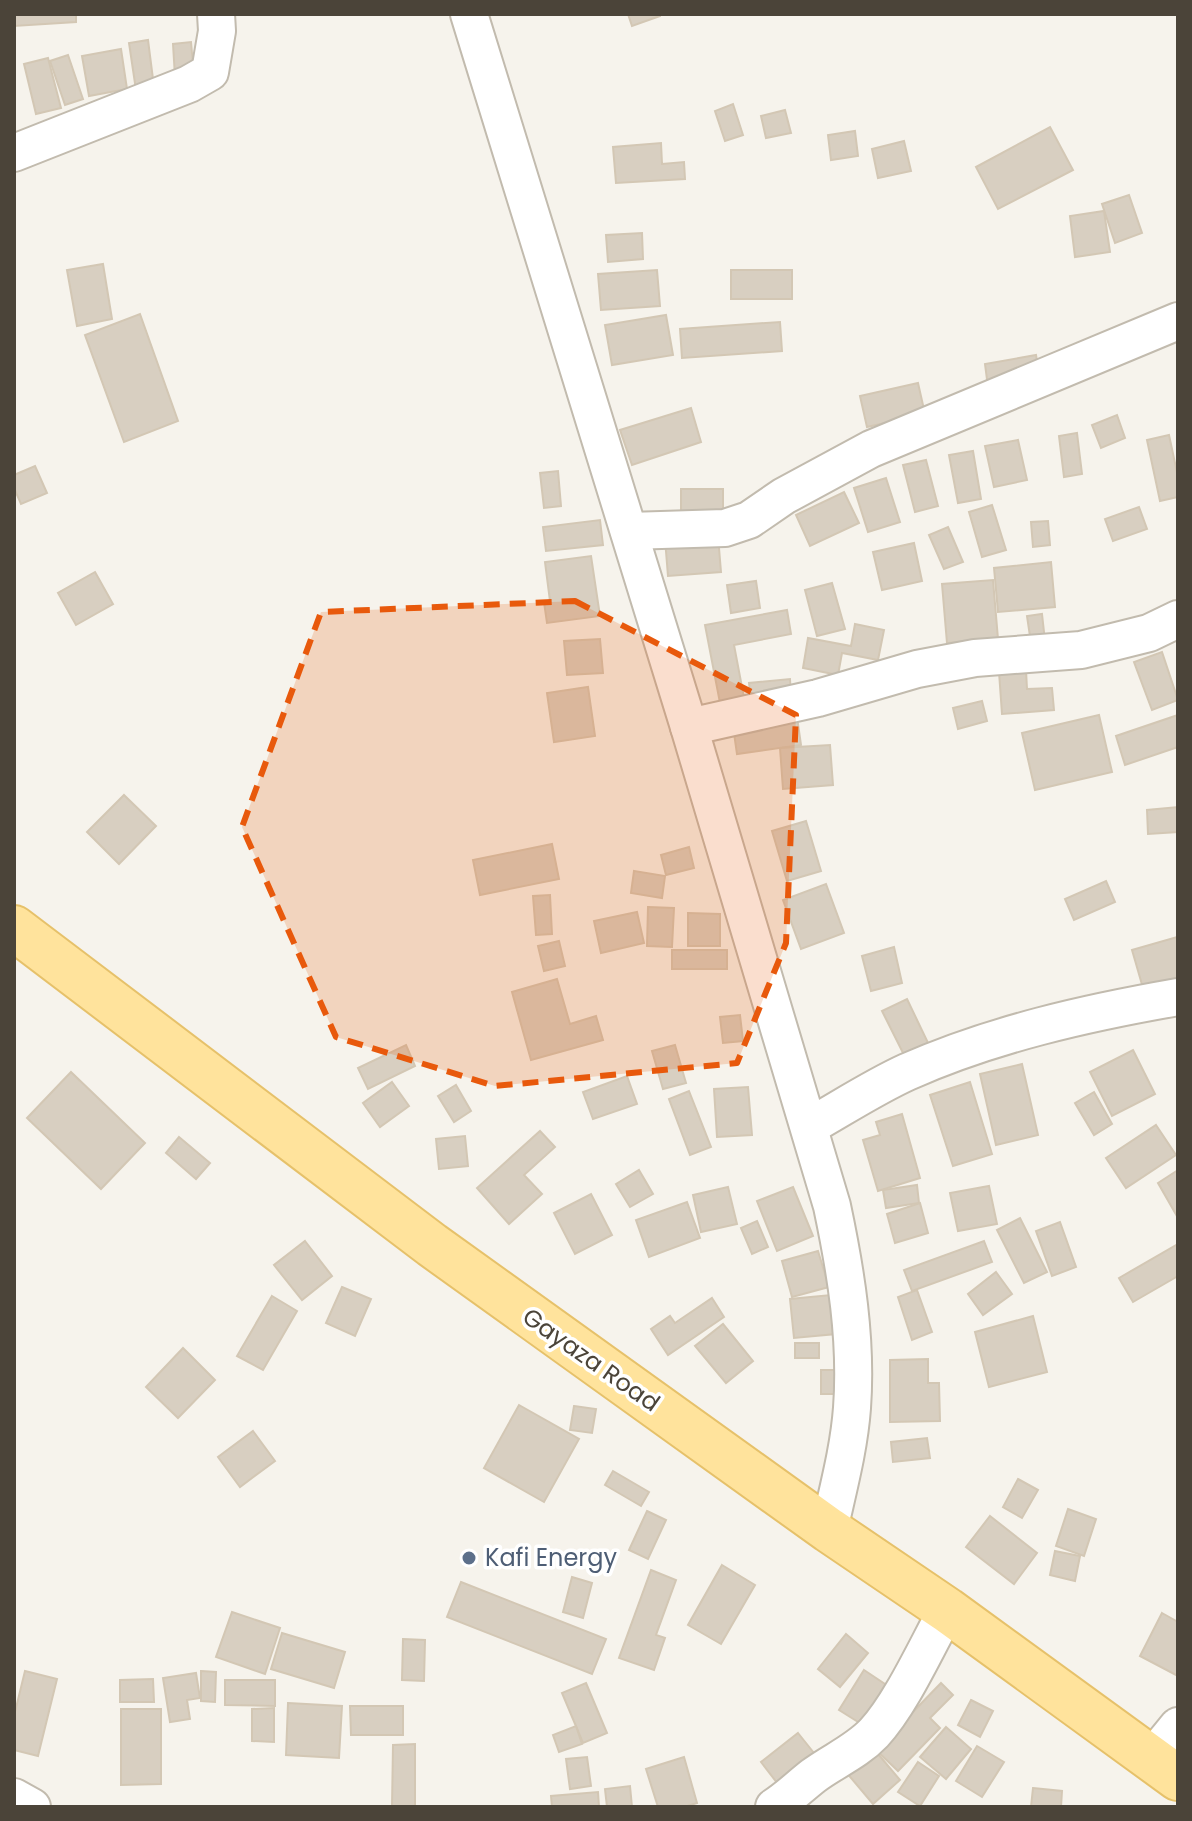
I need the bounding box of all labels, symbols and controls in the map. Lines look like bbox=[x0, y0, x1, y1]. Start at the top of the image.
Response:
street label: Gayaza Road bbox=[516, 1300, 667, 1419]
place label: Kafi Energy bbox=[485, 1541, 618, 1574]
marker: Kafi Energy bbox=[460, 1549, 478, 1567]

